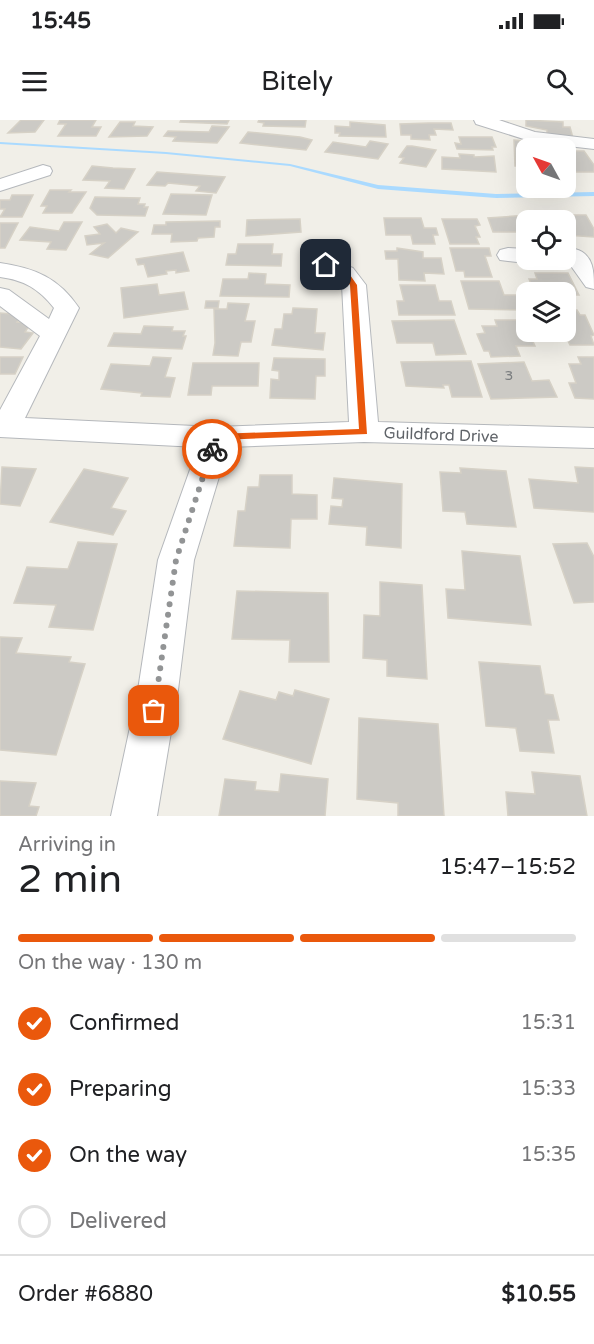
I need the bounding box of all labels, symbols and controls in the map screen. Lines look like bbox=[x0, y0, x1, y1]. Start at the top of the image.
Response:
text: 15:45 bbox=[30, 8, 91, 34]
icon: menu bbox=[18, 65, 51, 98]
text: Bitely bbox=[261, 65, 333, 98]
icon: search bbox=[543, 65, 576, 98]
north arrow bbox=[516, 138, 576, 198]
map controls bbox=[516, 138, 576, 342]
button: locate bbox=[516, 210, 576, 270]
pin bbox=[300, 239, 351, 290]
icon: home bbox=[309, 248, 342, 281]
button: layers bbox=[516, 282, 576, 342]
house number: 3 bbox=[505, 367, 513, 384]
courier bbox=[182, 419, 242, 479]
street label: Guildford Drive bbox=[383, 423, 499, 447]
icon: bike bbox=[196, 433, 229, 466]
pin bbox=[128, 685, 179, 736]
icon: bag bbox=[137, 694, 170, 727]
text: Arriving in bbox=[18, 833, 116, 857]
text: 15:47–15:52 bbox=[439, 854, 576, 880]
text: 2 min bbox=[18, 856, 122, 903]
text: On the way · 130 m bbox=[18, 951, 202, 975]
icon: check bbox=[18, 1007, 51, 1040]
text: Confirmed bbox=[69, 1010, 179, 1036]
text: 15:31 bbox=[521, 1011, 576, 1035]
icon: check bbox=[18, 1073, 51, 1106]
text: Preparing bbox=[69, 1076, 172, 1102]
text: 15:33 bbox=[521, 1077, 576, 1101]
icon: check bbox=[18, 1139, 51, 1172]
text: On the way bbox=[69, 1142, 187, 1168]
text: 15:35 bbox=[521, 1143, 576, 1167]
text: Delivered bbox=[69, 1208, 167, 1234]
text: Order #6880 bbox=[18, 1281, 153, 1307]
text: $10.55 bbox=[501, 1281, 576, 1307]

